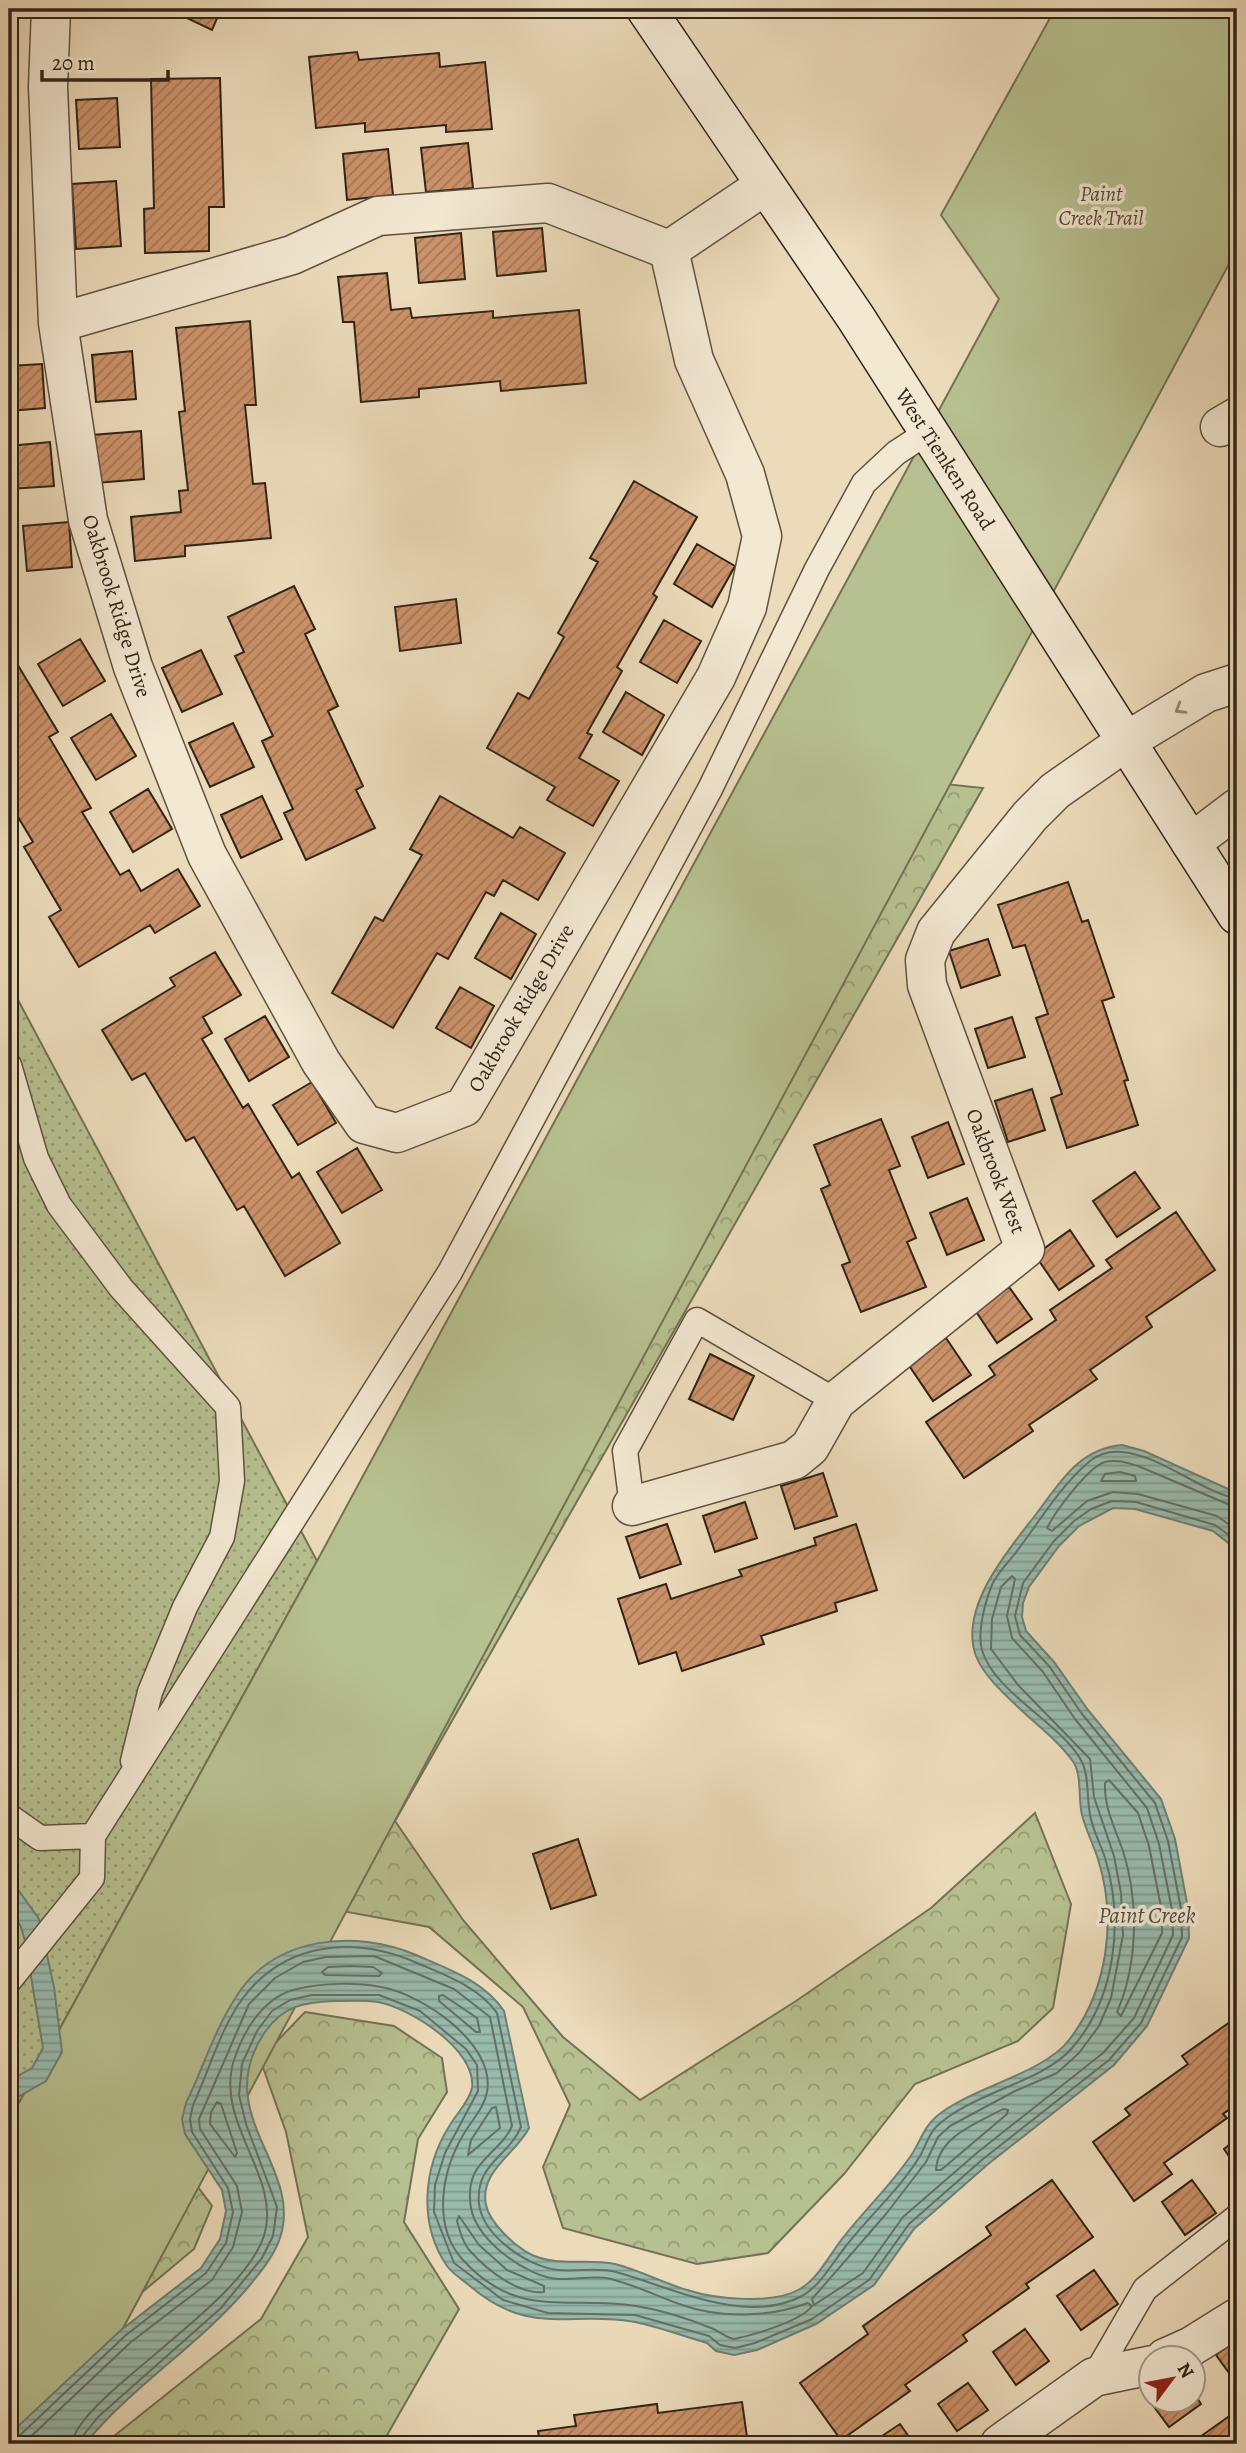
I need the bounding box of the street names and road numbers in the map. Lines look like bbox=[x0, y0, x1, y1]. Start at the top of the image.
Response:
street label: West Tienken Road bbox=[888, 382, 1002, 536]
street label: Oakbrook Ridge Drive bbox=[76, 511, 158, 701]
street label: Oakbrook Ridge Drive bbox=[461, 919, 581, 1097]
street label: Oakbrook West bbox=[959, 1105, 1033, 1237]

